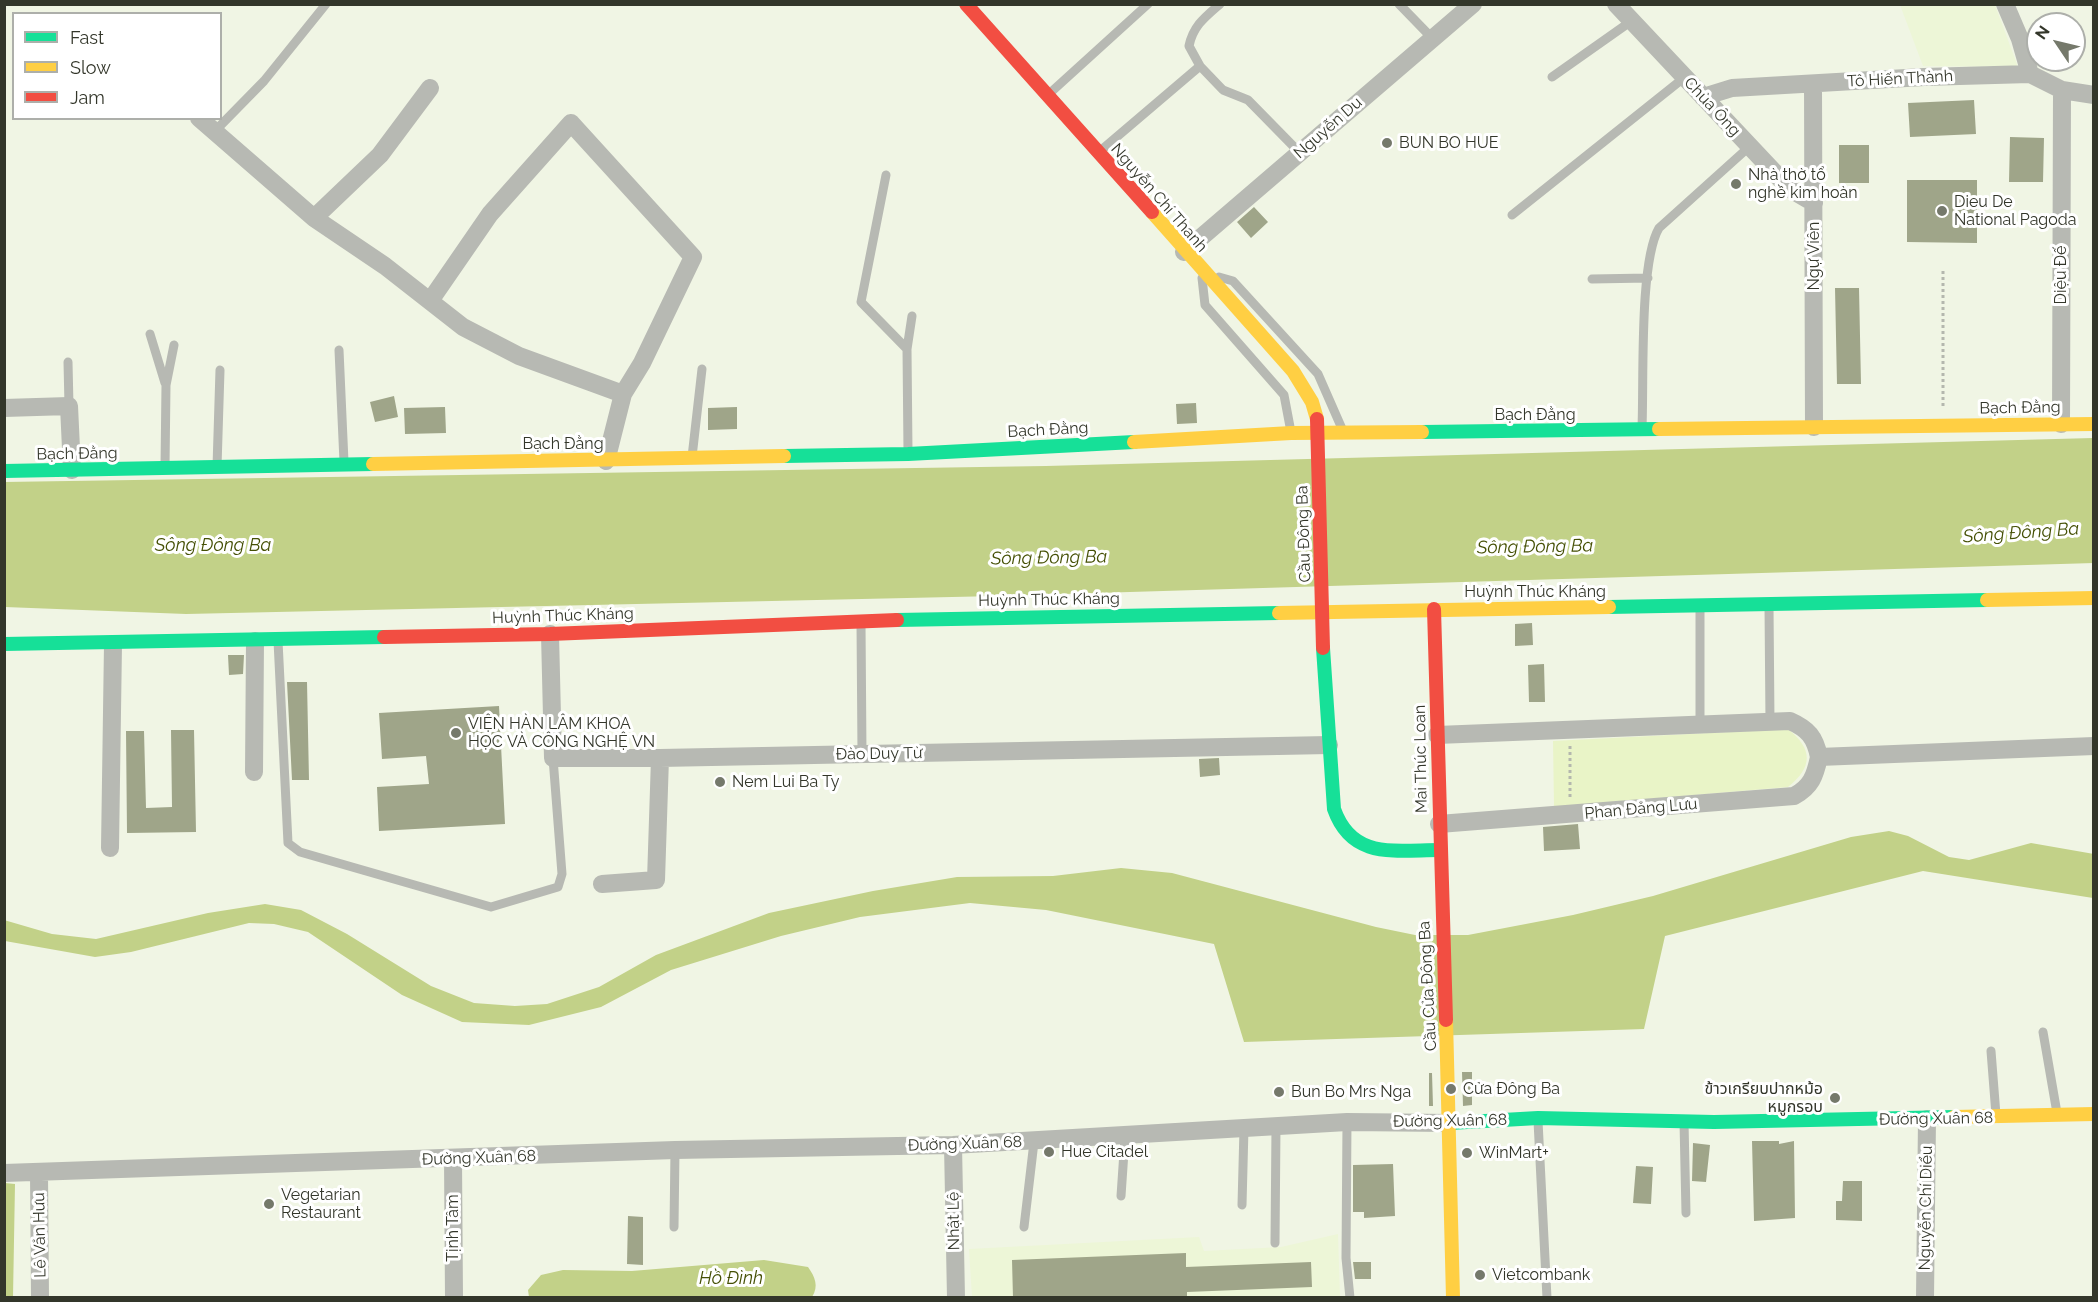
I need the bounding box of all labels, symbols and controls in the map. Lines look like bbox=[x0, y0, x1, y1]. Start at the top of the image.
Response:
legend bbox=[12, 12, 222, 120]
north arrow bbox=[2026, 12, 2086, 72]
text: N bbox=[2031, 22, 2054, 43]
text: Fast bbox=[70, 27, 104, 48]
text: Slow bbox=[70, 57, 111, 78]
street label: Tô Hiến Thành bbox=[1847, 67, 1953, 91]
street label: Chùa Ông bbox=[1680, 73, 1744, 141]
text: Jam bbox=[70, 87, 105, 108]
street label: Nguyễn Du bbox=[1290, 93, 1366, 163]
place label: BUN BO HUE bbox=[1399, 133, 1499, 153]
marker: BUN BO HUE bbox=[1380, 136, 1394, 150]
street label: Nguyễn Chí Thanh bbox=[1107, 140, 1211, 256]
place label: Nhà thờ tổ nghề kim hoàn bbox=[1748, 165, 1858, 203]
marker: Nhà thờ tổ nghề kim hoàn bbox=[1729, 177, 1743, 191]
place label: Dieu De National Pagoda bbox=[1954, 192, 2076, 230]
marker: Dieu De National Pagoda bbox=[1935, 204, 1949, 218]
street label: Ngự Viên bbox=[1804, 222, 1824, 290]
street label: Diệu Đế bbox=[2051, 246, 2071, 304]
street label: Bạch Đằng bbox=[1979, 398, 2061, 418]
street label: Bạch Đằng bbox=[1494, 405, 1576, 425]
street label: Bạch Đằng bbox=[1007, 418, 1089, 442]
street label: Bạch Đằng bbox=[522, 434, 604, 454]
street label: Bạch Đằng bbox=[36, 444, 118, 464]
street label: Cầu Đông Ba bbox=[1293, 485, 1315, 583]
water label: Sông Đông Ba bbox=[1962, 518, 2080, 548]
water label: Sông Đông Ba bbox=[155, 535, 271, 557]
water label: Sông Đông Ba bbox=[1477, 535, 1593, 559]
water label: Sông Đông Ba bbox=[991, 546, 1107, 570]
street label: Huỳnh Thúc Kháng bbox=[1464, 582, 1606, 602]
street label: Huỳnh Thúc Kháng bbox=[978, 589, 1120, 611]
street label: Huỳnh Thúc Kháng bbox=[492, 604, 634, 628]
street label: Mai Thúc Loan bbox=[1410, 705, 1432, 813]
place label: VIỆN HÀN LÂM KHOA HỌC VÀ CÔNG NGHỆ VN bbox=[468, 714, 655, 752]
marker: VIỆN HÀN LÂM KHOA HỌC VÀ CÔNG NGHỆ VN bbox=[449, 726, 463, 740]
street label: Đào Duy Từ bbox=[835, 744, 923, 764]
place label: Nem Lui Ba Ty bbox=[732, 772, 839, 792]
marker: Nem Lui Ba Ty bbox=[713, 775, 727, 789]
street label: Phan Đăng Lưu bbox=[1584, 795, 1698, 823]
street label: Cầu Cửa Đông Ba bbox=[1415, 920, 1441, 1052]
place label: Cửa Đông Ba bbox=[1463, 1079, 1560, 1099]
place label: ข้าวเกรียบปากหม้อ หมูกรอบ bbox=[1704, 1079, 1823, 1117]
place label: Bun Bo Mrs Nga bbox=[1291, 1082, 1411, 1102]
marker: Cửa Đông Ba bbox=[1444, 1082, 1458, 1096]
marker: Bun Bo Mrs Nga bbox=[1272, 1085, 1286, 1099]
marker: ข้าวเกรียบปากหม้อ หมูกรอบ bbox=[1828, 1091, 1842, 1105]
street label: Đường Xuân 68 bbox=[1879, 1108, 1993, 1130]
street label: Đường Xuân 68 bbox=[1393, 1110, 1507, 1132]
street label: Đường Xuân 68 bbox=[907, 1132, 1023, 1156]
place label: Hue Citadel bbox=[1061, 1142, 1148, 1162]
place label: WinMart+ bbox=[1479, 1143, 1549, 1163]
marker: Hue Citadel bbox=[1042, 1145, 1056, 1159]
street label: Nguyễn Chí Diểu bbox=[1915, 1145, 1937, 1271]
street label: Đường Xuân 68 bbox=[421, 1146, 537, 1170]
marker: WinMart+ bbox=[1460, 1146, 1474, 1160]
place label: Vegetarian Restaurant bbox=[281, 1185, 361, 1223]
street label: Lê Văn Hưu bbox=[30, 1192, 50, 1278]
street label: Nhật Lệ bbox=[944, 1192, 964, 1250]
street label: Tịnh Tâm bbox=[443, 1194, 463, 1262]
marker: Vegetarian Restaurant bbox=[262, 1197, 276, 1211]
place label: Vietcombank bbox=[1492, 1265, 1590, 1285]
water label: Hồ Đình bbox=[699, 1268, 763, 1290]
marker: Vietcombank bbox=[1473, 1268, 1487, 1282]

